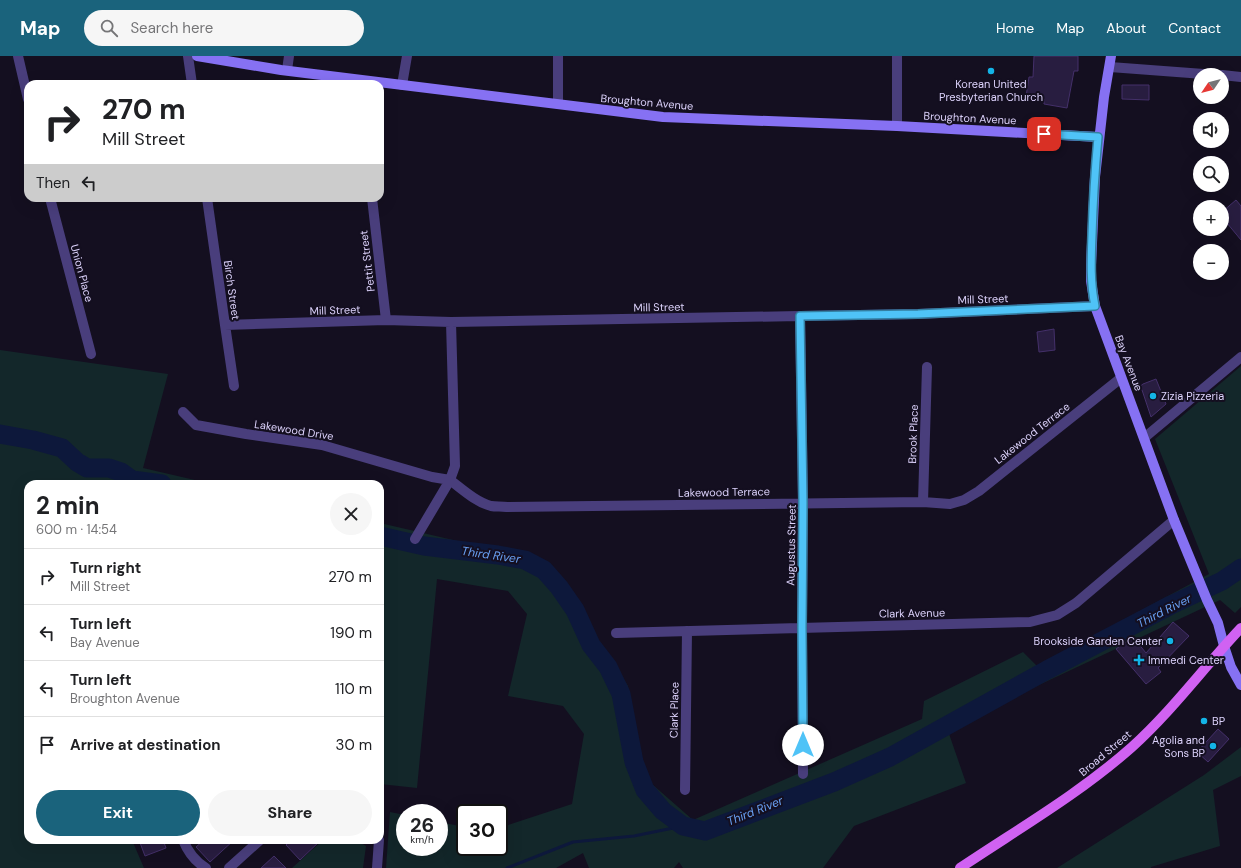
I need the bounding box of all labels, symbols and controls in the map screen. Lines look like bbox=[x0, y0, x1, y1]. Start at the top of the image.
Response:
search box bbox=[84, 10, 364, 46]
text: Map bbox=[20, 16, 60, 41]
icon: search bbox=[98, 17, 120, 39]
text: Search here bbox=[130, 18, 213, 38]
text: Home bbox=[996, 19, 1034, 37]
text: Map bbox=[1056, 19, 1084, 37]
text: About bbox=[1106, 19, 1146, 37]
text: Contact bbox=[1168, 19, 1221, 37]
marker: Korean United Presbyterian Church bbox=[986, 66, 996, 76]
north arrow bbox=[1193, 68, 1229, 104]
map controls bbox=[1193, 68, 1229, 280]
place label: Korean United Presbyterian Church bbox=[939, 77, 1043, 104]
text: 270 m bbox=[102, 91, 185, 128]
street label: Broughton Avenue bbox=[600, 91, 694, 113]
icon: right bbox=[36, 96, 88, 148]
street label: Broughton Avenue bbox=[923, 109, 1017, 127]
button: sound bbox=[1193, 112, 1229, 148]
pin bbox=[1027, 117, 1061, 151]
icon: arrive bbox=[1033, 123, 1055, 145]
text: Mill Street bbox=[102, 127, 185, 151]
button: search bbox=[1193, 156, 1229, 192]
icon: left bbox=[78, 172, 100, 194]
text: Then bbox=[36, 173, 70, 193]
button: + bbox=[1193, 200, 1229, 236]
street label: Pettit Street bbox=[356, 229, 378, 293]
street label: Union Place bbox=[68, 243, 96, 303]
button: − bbox=[1193, 244, 1229, 280]
street label: Birch Street bbox=[221, 259, 243, 321]
street label: Mill Street bbox=[957, 291, 1009, 307]
street label: Mill Street bbox=[633, 300, 685, 314]
street label: Mill Street bbox=[309, 302, 361, 318]
street label: Bay Avenue bbox=[1112, 333, 1146, 393]
place label: Zizia Pizzeria bbox=[1161, 389, 1224, 403]
marker: Zizia Pizzeria bbox=[1148, 391, 1158, 401]
street label: Lakewood Terrace bbox=[991, 399, 1073, 467]
street label: Brook Place bbox=[905, 404, 921, 464]
street label: Lakewood Drive bbox=[253, 417, 335, 443]
street label: Lakewood Terrace bbox=[678, 484, 770, 500]
text: 2 min bbox=[36, 490, 99, 521]
button: close bbox=[330, 493, 372, 535]
street label: Augustus Street bbox=[783, 504, 799, 586]
text: 600 m · 14:54 bbox=[36, 521, 117, 538]
water label: Third River bbox=[461, 543, 522, 567]
text: Turn right bbox=[70, 558, 141, 578]
icon: right bbox=[36, 566, 58, 588]
text: 270 m bbox=[328, 567, 372, 587]
text: Mill Street bbox=[70, 578, 130, 595]
water label: Third River bbox=[1134, 590, 1195, 632]
street label: Clark Avenue bbox=[879, 605, 945, 621]
text: Turn left bbox=[70, 614, 131, 634]
icon: left bbox=[36, 622, 58, 644]
text: 190 m bbox=[330, 623, 372, 643]
text: Bay Avenue bbox=[70, 634, 140, 651]
place label: Brookside Garden Center bbox=[1034, 634, 1162, 648]
marker: Brookside Garden Center bbox=[1165, 636, 1175, 646]
place label: Immedi Center bbox=[1148, 653, 1224, 667]
marker: Immedi Center bbox=[1133, 654, 1145, 666]
text: Turn left bbox=[70, 670, 131, 690]
icon: left bbox=[36, 678, 58, 700]
text: 110 m bbox=[335, 679, 372, 699]
street label: Clark Place bbox=[667, 682, 681, 738]
text: Broughton Avenue bbox=[70, 690, 180, 707]
place label: BP bbox=[1212, 714, 1225, 728]
marker: BP bbox=[1199, 716, 1209, 726]
position arrow bbox=[782, 724, 824, 766]
street label: Broad Street bbox=[1076, 727, 1134, 779]
place label: Agolia and Sons BP bbox=[1152, 733, 1205, 760]
icon: arrive bbox=[36, 734, 58, 756]
text: Arrive at destination bbox=[70, 735, 221, 755]
text: 30 m bbox=[336, 735, 372, 755]
marker: Agolia and Sons BP bbox=[1208, 741, 1218, 751]
button: Exit bbox=[36, 790, 200, 836]
button: Share bbox=[208, 790, 372, 836]
water label: Third River bbox=[725, 792, 786, 830]
speed limit sign: 30 bbox=[456, 804, 508, 856]
text: 26 bbox=[410, 812, 434, 838]
text: km/h bbox=[410, 833, 434, 846]

